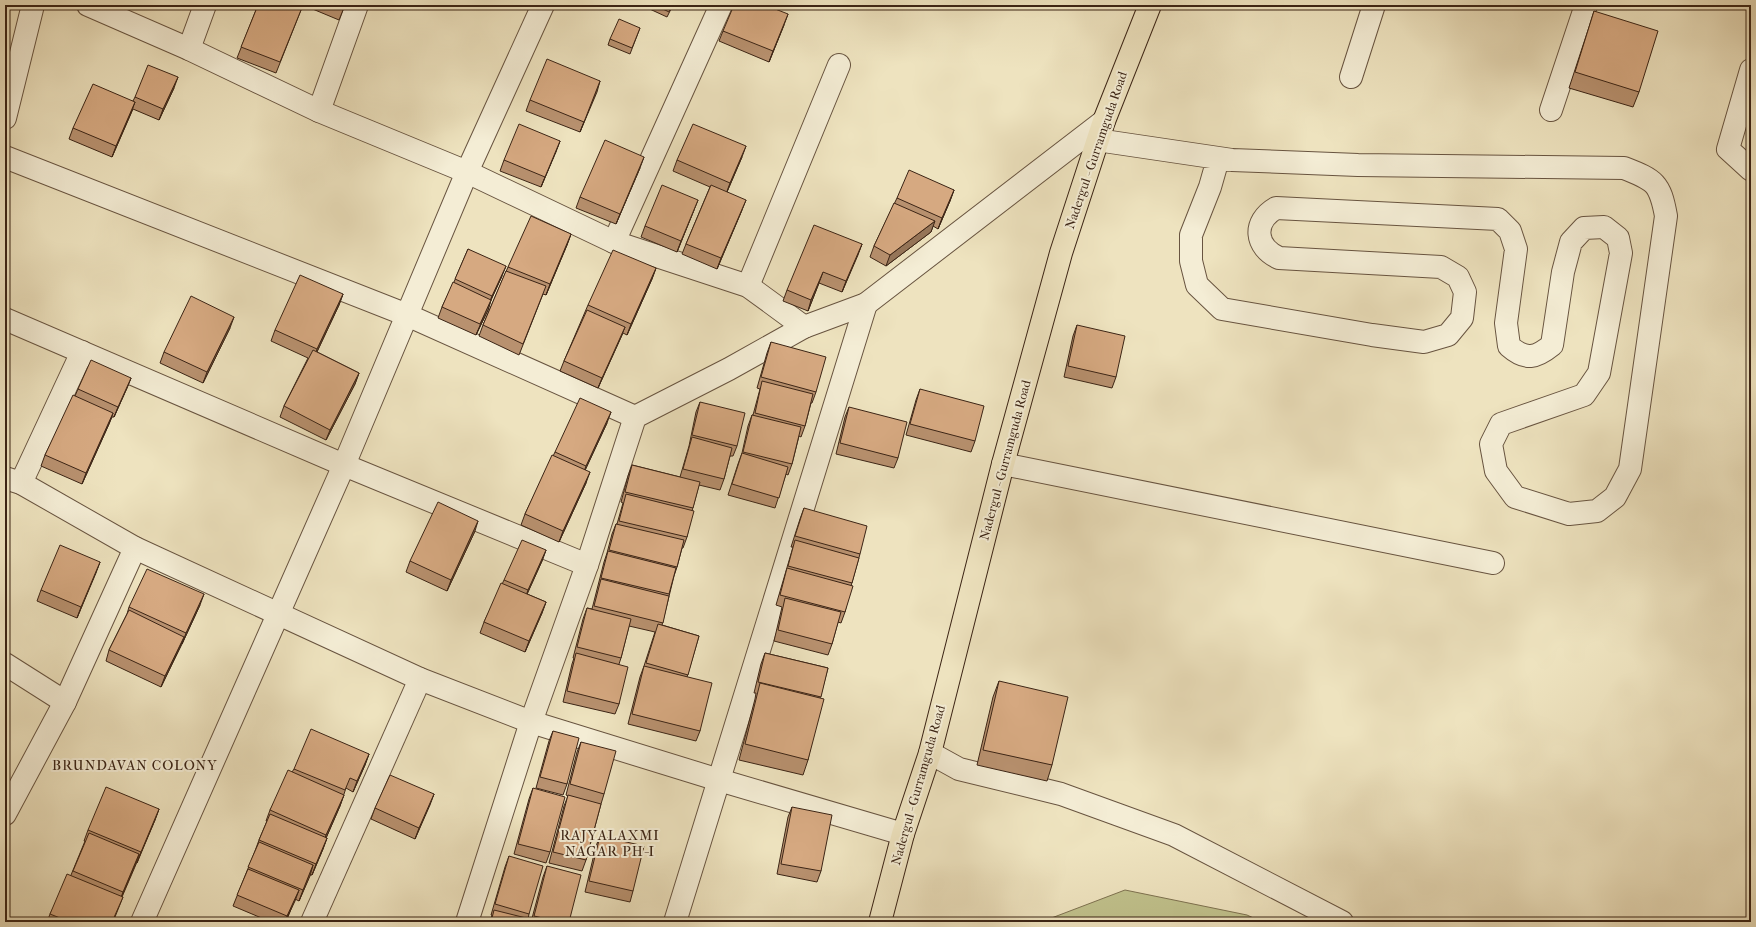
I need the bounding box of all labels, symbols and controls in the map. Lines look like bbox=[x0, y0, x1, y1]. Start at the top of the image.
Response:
street label: Nadergul - Gurramguda Road bbox=[1062, 69, 1130, 231]
street label: Nadergul - Gurramguda Road bbox=[976, 377, 1034, 542]
street label: Nadergul - Gurramguda Road bbox=[888, 703, 948, 867]
district label: BRUNDAVAN COLONY bbox=[52, 757, 218, 774]
district label: RAJYALAXMI NAGAR PH-I bbox=[560, 827, 660, 860]

